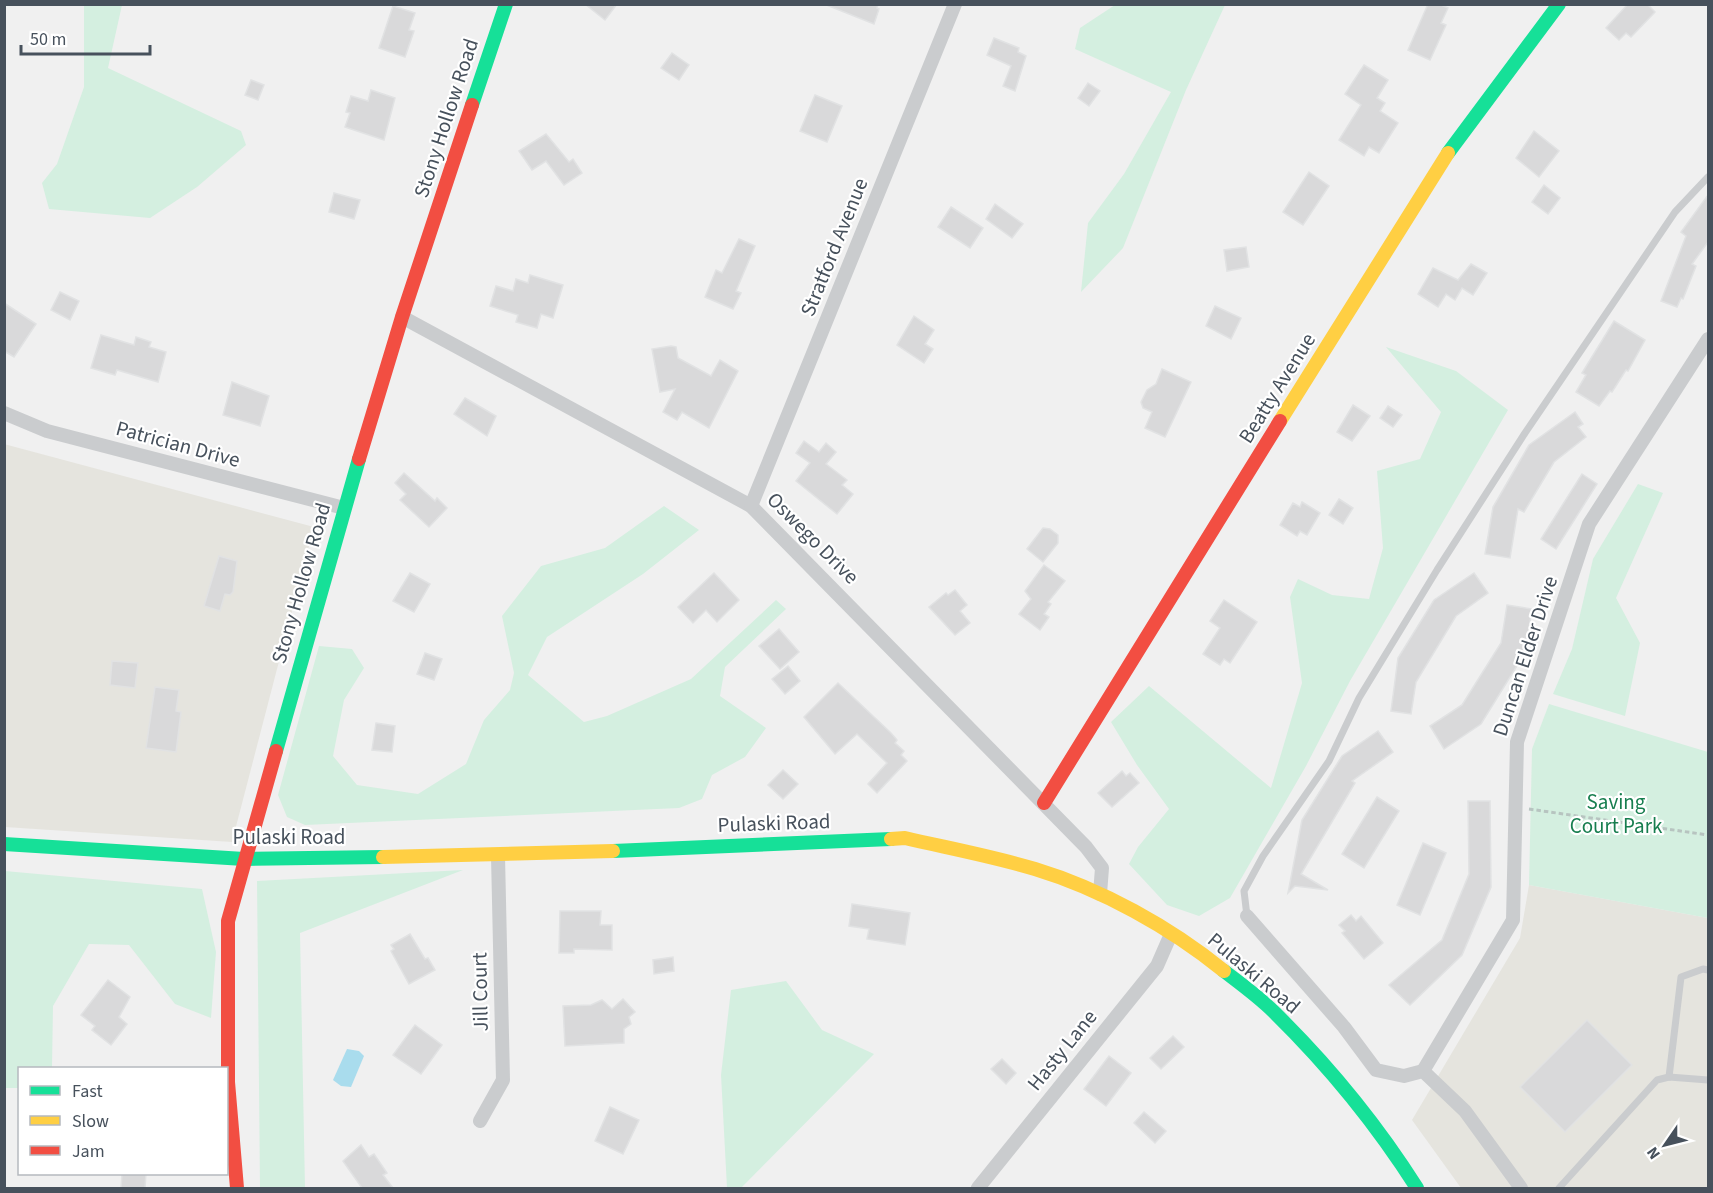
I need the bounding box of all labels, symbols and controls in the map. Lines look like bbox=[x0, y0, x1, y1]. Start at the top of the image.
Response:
scale bar bbox=[21, 18, 150, 56]
text: 50 m bbox=[30, 27, 66, 52]
street label: Stony Hollow Road bbox=[406, 34, 486, 202]
street label: Stratford Avenue bbox=[793, 173, 875, 321]
street label: Beatty Avenue bbox=[1231, 327, 1323, 449]
street label: Patrician Drive bbox=[113, 413, 243, 475]
street label: Oswego Drive bbox=[760, 485, 866, 591]
street label: Stony Hollow Road bbox=[264, 499, 338, 667]
street label: Duncan Elder Drive bbox=[1485, 572, 1565, 740]
park label: Saving Court Park bbox=[1570, 787, 1663, 841]
street label: Pulaski Road bbox=[717, 806, 831, 840]
street label: Pulaski Road bbox=[233, 822, 345, 852]
street label: Pulaski Road bbox=[1201, 925, 1307, 1021]
street label: Jill Court bbox=[464, 952, 496, 1032]
street label: Hasty Lane bbox=[1020, 1003, 1104, 1097]
legend bbox=[18, 1067, 228, 1175]
text: Fast bbox=[72, 1079, 103, 1104]
text: Slow bbox=[72, 1109, 109, 1134]
north arrow bbox=[1635, 1115, 1695, 1175]
text: Jam bbox=[72, 1139, 105, 1164]
text: N bbox=[1641, 1142, 1666, 1164]

